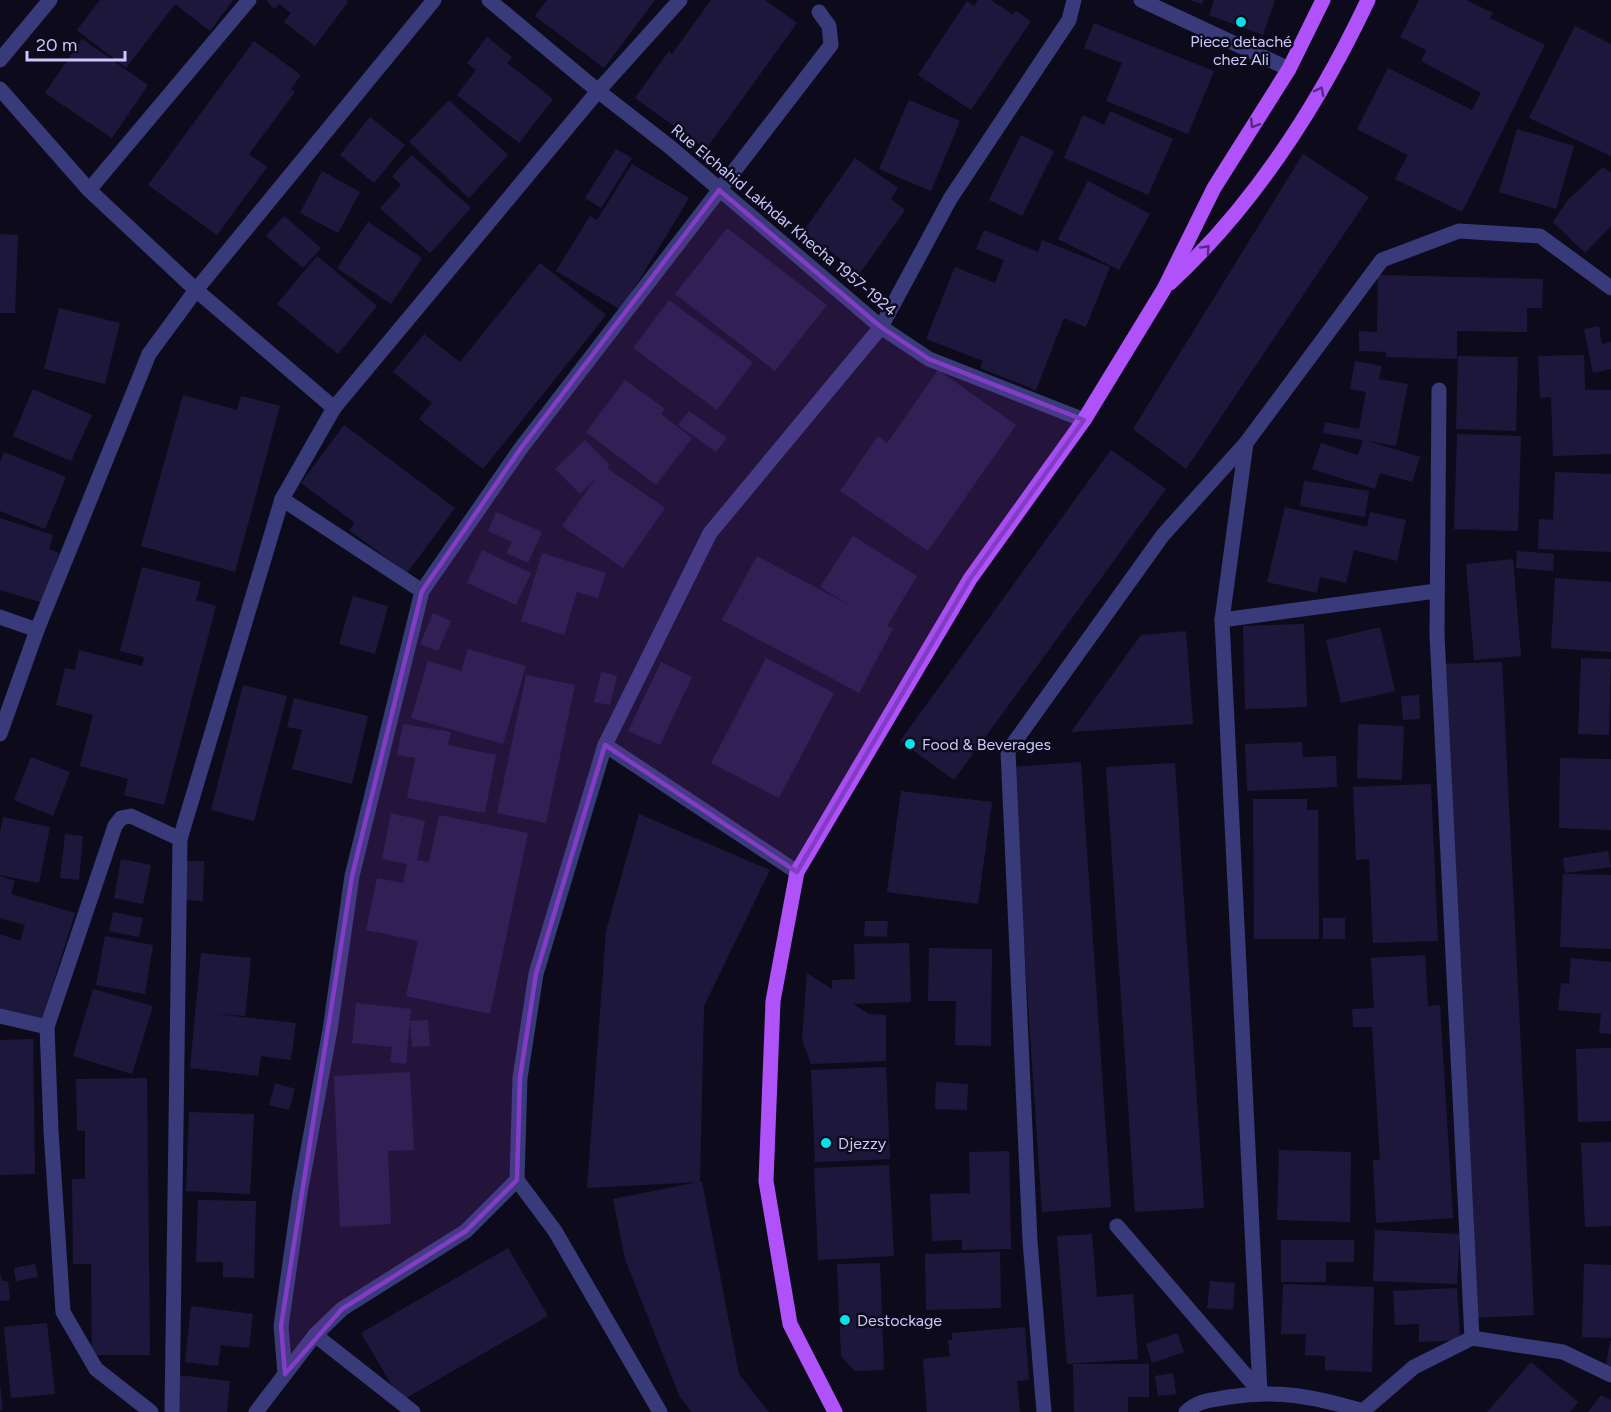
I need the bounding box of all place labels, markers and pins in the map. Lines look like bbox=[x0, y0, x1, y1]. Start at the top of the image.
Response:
marker: Piece detaché chez Ali bbox=[1234, 15, 1248, 29]
place label: Piece detaché chez Ali bbox=[1190, 32, 1292, 69]
place label: Food & Beverages bbox=[922, 735, 1051, 754]
marker: Food & Beverages bbox=[903, 737, 917, 751]
place label: Djezzy bbox=[838, 1134, 887, 1153]
marker: Djezzy bbox=[819, 1136, 833, 1150]
place label: Destockage bbox=[857, 1311, 942, 1330]
marker: Destockage bbox=[838, 1313, 852, 1327]

